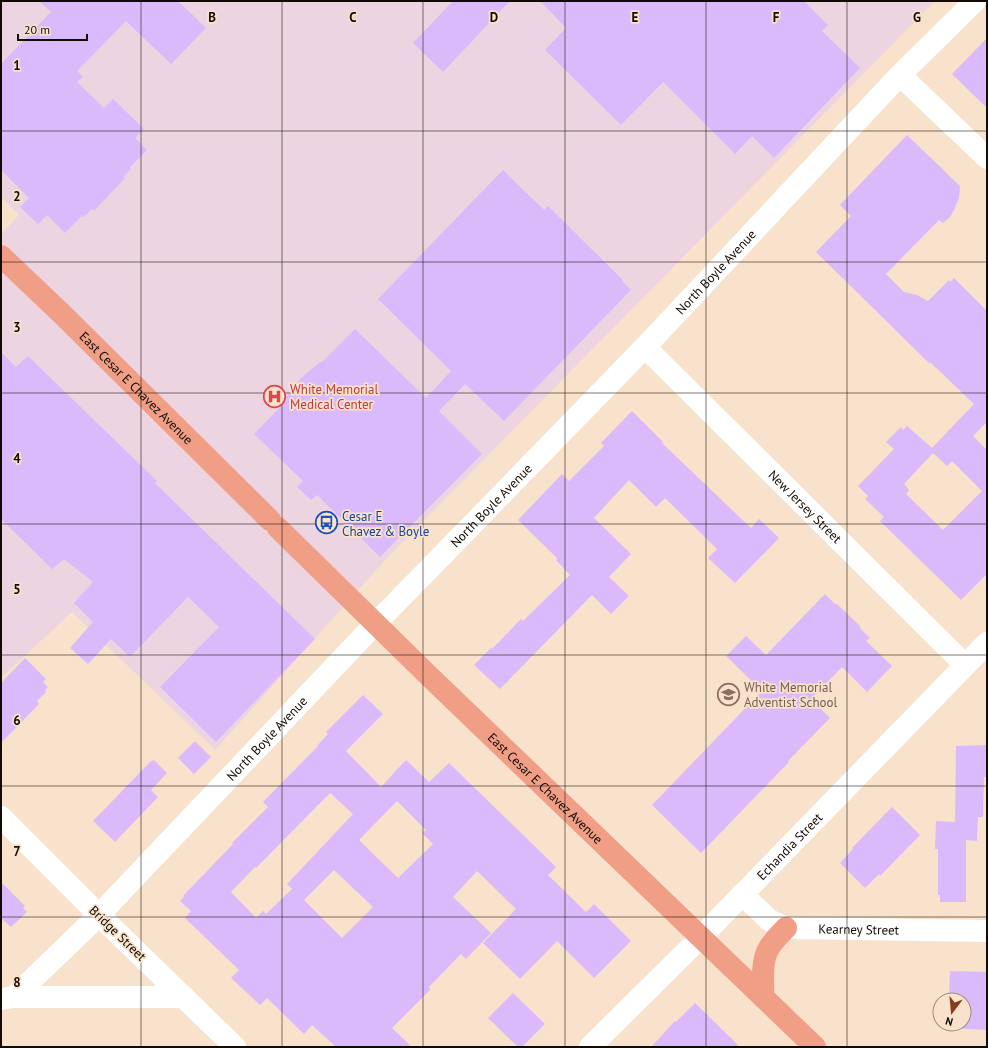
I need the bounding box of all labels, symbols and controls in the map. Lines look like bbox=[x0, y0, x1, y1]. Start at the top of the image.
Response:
text: B bbox=[208, 9, 216, 26]
text: C bbox=[349, 9, 357, 26]
text: D bbox=[490, 9, 498, 26]
text: E bbox=[632, 9, 639, 26]
text: F bbox=[773, 9, 780, 26]
text: G bbox=[913, 9, 921, 26]
scale bar bbox=[18, 16, 87, 42]
text: 20 m bbox=[24, 22, 50, 37]
text: 1 bbox=[13, 57, 21, 74]
text: 2 bbox=[13, 188, 21, 205]
street label: North Boyle Avenue bbox=[672, 226, 760, 318]
text: 3 bbox=[13, 319, 21, 336]
street label: East Cesar E Chavez Avenue bbox=[76, 328, 197, 448]
place label: White Memorial Medical Center bbox=[290, 381, 378, 413]
hospital icon: White Memorial Medical Center bbox=[261, 383, 287, 409]
text: 4 bbox=[13, 450, 21, 467]
street label: North Boyle Avenue bbox=[447, 460, 536, 551]
street label: New Jersey Street bbox=[765, 466, 846, 547]
place label: Cesar E Chavez & Boyle bbox=[342, 508, 429, 540]
bus stop icon: Cesar E Chavez & Boyle bbox=[313, 510, 339, 536]
text: 5 bbox=[13, 581, 21, 598]
place label: White Memorial Adventist School bbox=[744, 679, 837, 711]
school or university icon: White Memorial Adventist School bbox=[715, 681, 741, 707]
street label: North Boyle Avenue bbox=[223, 693, 311, 784]
text: 6 bbox=[13, 712, 21, 729]
street label: East Cesar E Chavez Avenue bbox=[484, 729, 606, 848]
street label: Echandia Street bbox=[753, 809, 827, 884]
text: 7 bbox=[13, 843, 21, 860]
street label: Bridge Street bbox=[86, 902, 150, 965]
street label: Kearney Street bbox=[818, 920, 900, 939]
text: 8 bbox=[13, 974, 21, 991]
north arrow bbox=[932, 992, 972, 1032]
text: N bbox=[944, 1014, 955, 1029]

